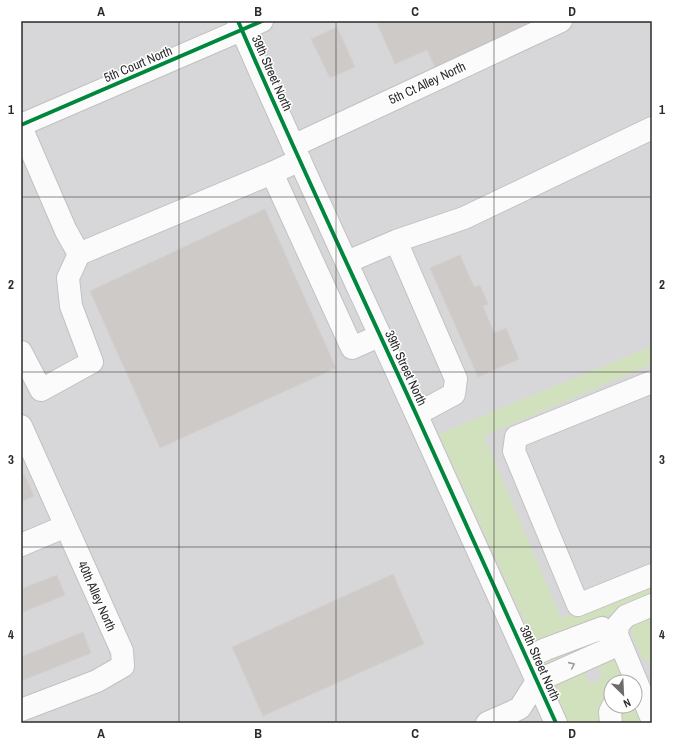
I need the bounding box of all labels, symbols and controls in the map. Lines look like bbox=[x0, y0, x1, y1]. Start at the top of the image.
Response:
text: A bbox=[97, 3, 105, 20]
text: B bbox=[254, 3, 262, 20]
text: C bbox=[411, 3, 419, 20]
text: D bbox=[568, 3, 576, 20]
street label: 39th Street North bbox=[248, 32, 296, 114]
street label: 5th Court North bbox=[101, 42, 175, 86]
street label: 5th Ct Alley North bbox=[386, 58, 468, 108]
text: 1 bbox=[8, 101, 14, 118]
text: 1 bbox=[659, 101, 665, 118]
text: 2 bbox=[8, 276, 14, 293]
text: 2 bbox=[659, 276, 665, 293]
street label: 39th Street North bbox=[381, 328, 431, 408]
text: 3 bbox=[8, 451, 14, 468]
text: 3 bbox=[659, 451, 665, 468]
street label: 40th Alley North bbox=[74, 558, 120, 634]
street label: 39th Street North bbox=[516, 622, 564, 704]
text: 4 bbox=[8, 626, 14, 643]
text: 4 bbox=[659, 626, 665, 643]
one-way arrow bbox=[568, 662, 576, 670]
north arrow bbox=[603, 674, 643, 714]
text: N bbox=[621, 695, 633, 711]
text: A bbox=[97, 725, 105, 742]
text: B bbox=[254, 725, 262, 742]
text: C bbox=[411, 725, 419, 742]
text: D bbox=[568, 725, 576, 742]

